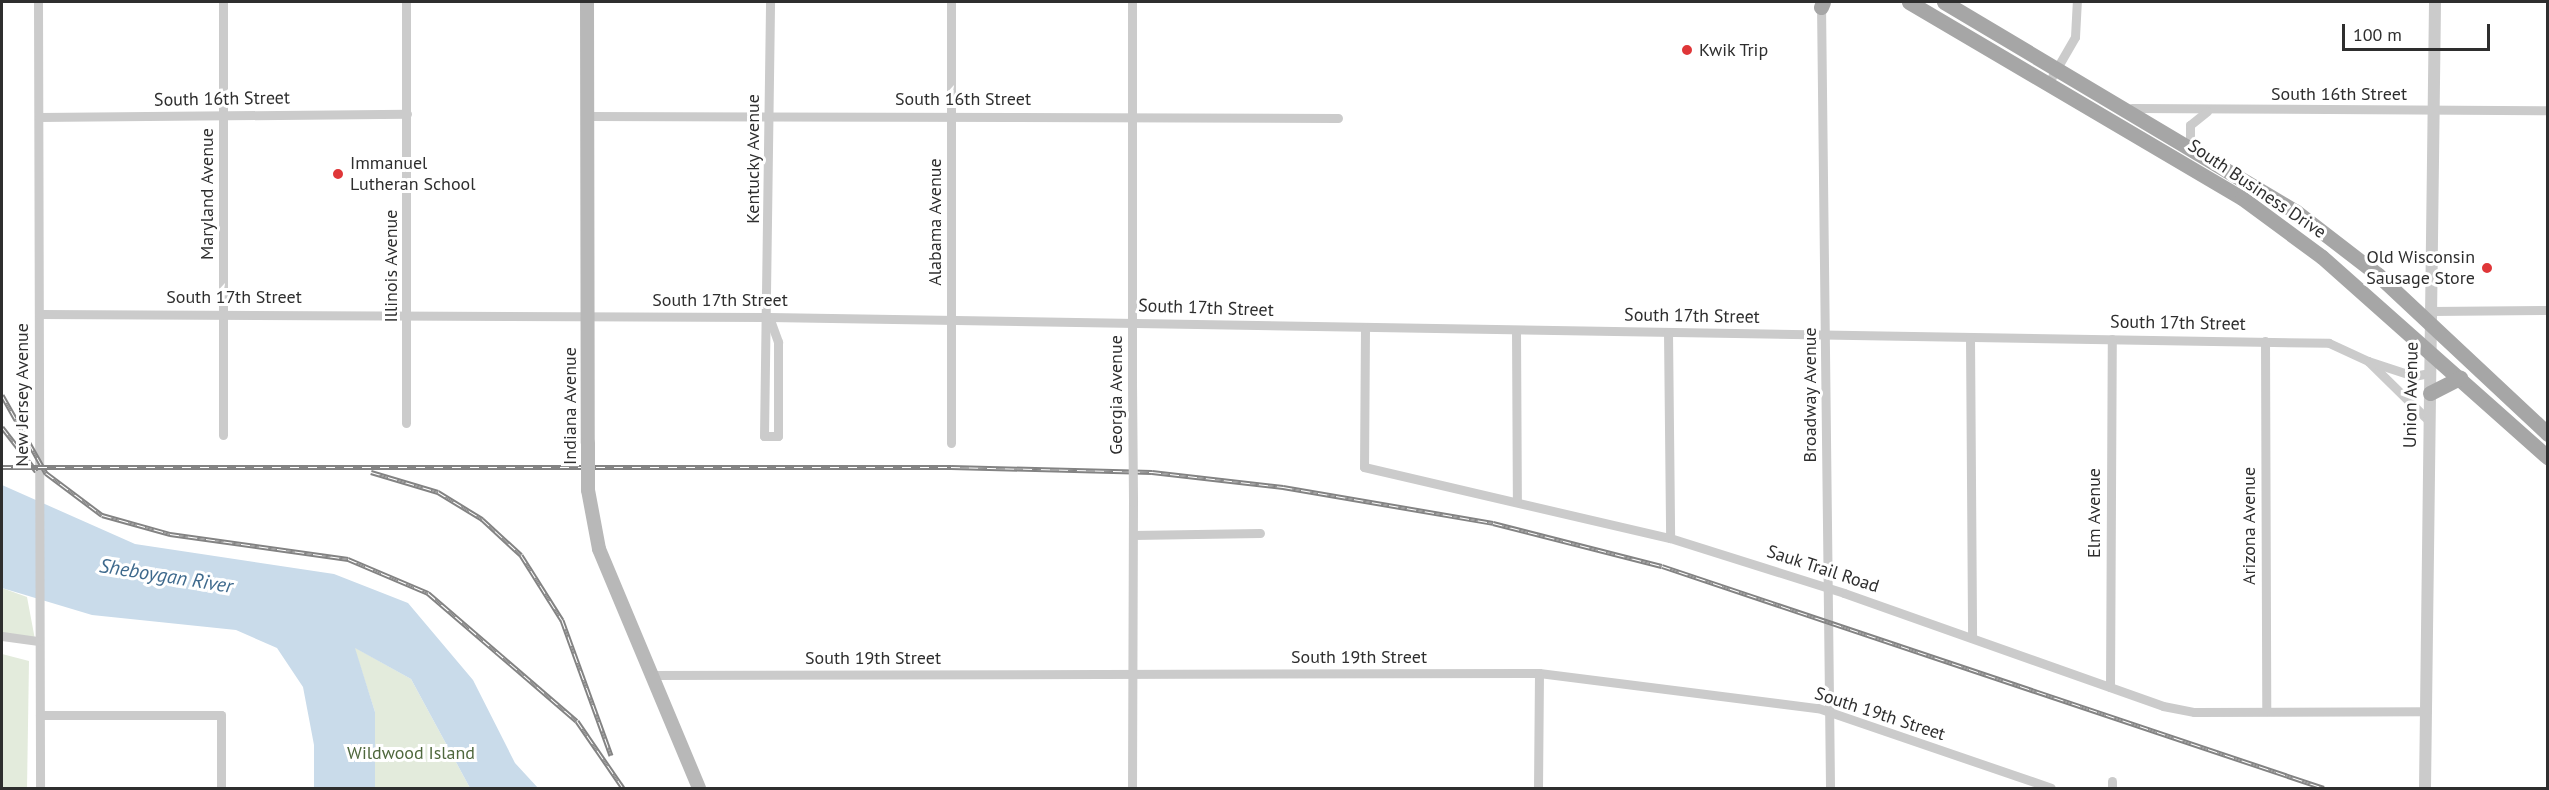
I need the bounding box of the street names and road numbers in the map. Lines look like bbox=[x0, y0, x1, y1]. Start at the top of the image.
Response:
street label: South 16th Street bbox=[2271, 83, 2407, 105]
street label: South 16th Street bbox=[154, 87, 290, 111]
street label: South 16th Street bbox=[895, 88, 1031, 110]
street label: Kentucky Avenue bbox=[742, 94, 764, 224]
street label: Maryland Avenue bbox=[196, 128, 218, 260]
street label: South Business Drive bbox=[2184, 135, 2330, 243]
street label: Alabama Avenue bbox=[924, 158, 946, 286]
street label: Illinois Avenue bbox=[380, 209, 402, 323]
street label: South 17th Street bbox=[166, 286, 302, 308]
street label: South 17th Street bbox=[652, 289, 788, 311]
street label: South 17th Street bbox=[1138, 295, 1274, 321]
street label: South 17th Street bbox=[1624, 304, 1760, 328]
street label: South 17th Street bbox=[2110, 311, 2246, 335]
street label: New Jersey Avenue bbox=[11, 322, 33, 468]
street label: Broadway Avenue bbox=[1799, 327, 1821, 463]
street label: Georgia Avenue bbox=[1105, 335, 1127, 455]
street label: Union Avenue bbox=[2399, 341, 2423, 449]
street label: Indiana Avenue bbox=[559, 347, 581, 465]
street label: Arizona Avenue bbox=[2238, 467, 2260, 585]
street label: Elm Avenue bbox=[2083, 468, 2105, 558]
street label: Sauk Trail Road bbox=[1764, 541, 1882, 597]
street label: South 19th Street bbox=[1291, 646, 1427, 668]
street label: South 19th Street bbox=[805, 647, 941, 669]
street label: South 19th Street bbox=[1812, 683, 1948, 745]

